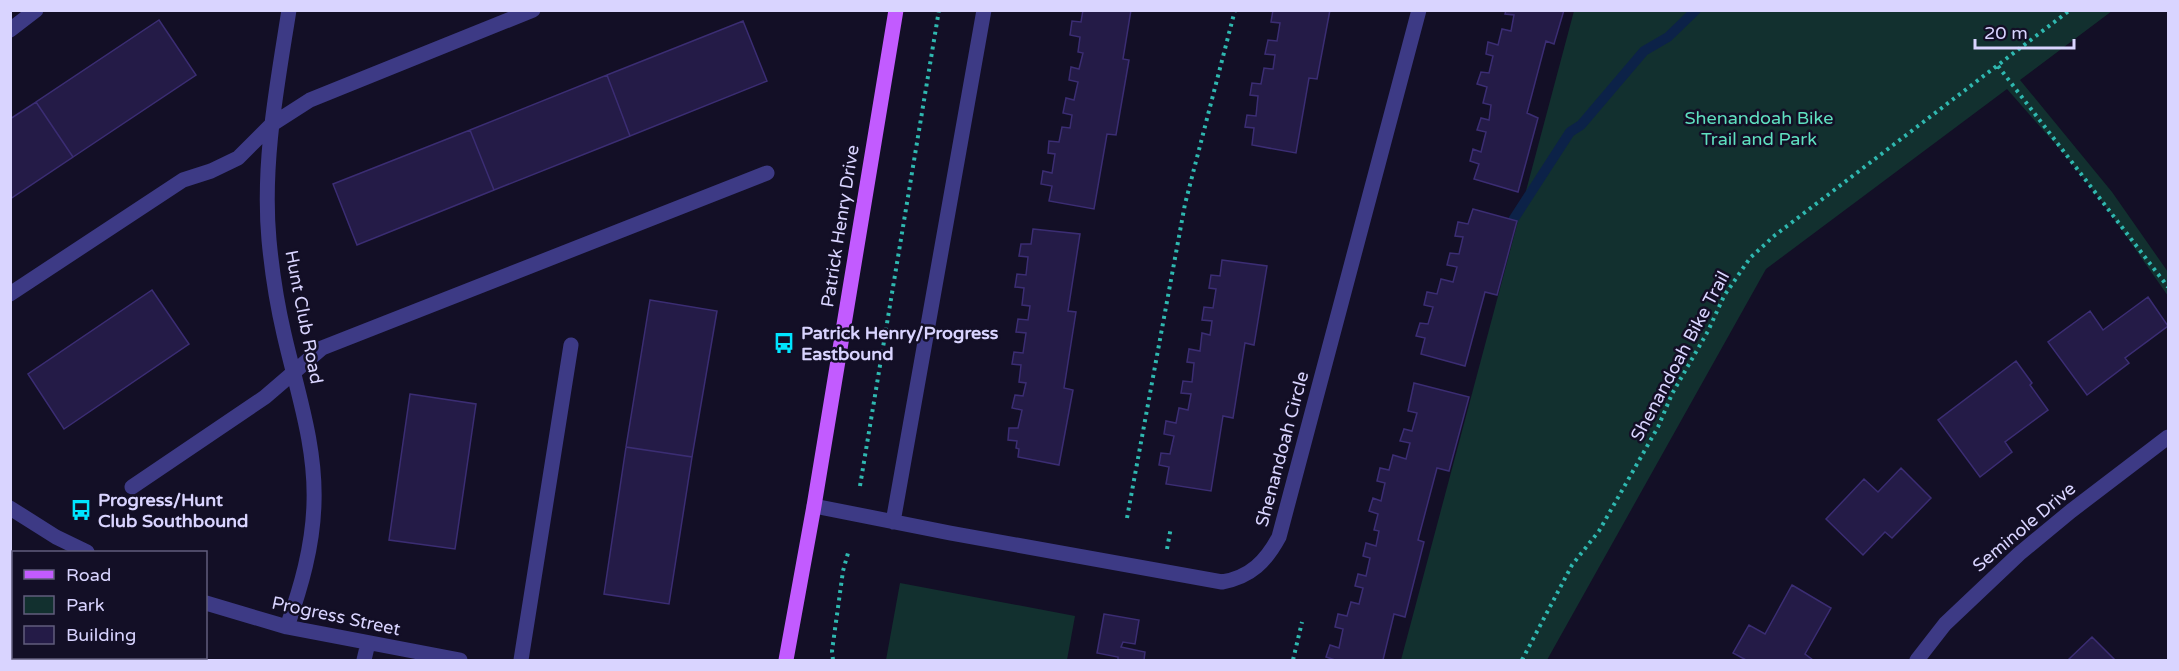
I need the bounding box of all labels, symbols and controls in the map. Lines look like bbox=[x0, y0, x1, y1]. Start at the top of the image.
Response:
scale bar bbox=[1975, 12, 2074, 50]
text: 20 m bbox=[1984, 22, 2028, 44]
park label: Shenandoah Bike Trail and Park bbox=[1685, 107, 1833, 150]
street label: Patrick Henry Drive bbox=[816, 143, 864, 309]
street label: Hunt Club Road bbox=[280, 248, 328, 386]
street label: Shenandoah Bike Trail bbox=[1626, 267, 1734, 445]
place label: Patrick Henry/Progress Eastbound bbox=[801, 322, 999, 365]
bus stop icon: Patrick Henry/Progress Eastbound bbox=[772, 331, 796, 355]
street label: Shenandoah Circle bbox=[1251, 369, 1313, 529]
street label: Seminole Drive bbox=[1968, 477, 2080, 577]
place label: Progress/Hunt Club Southbound bbox=[98, 489, 248, 532]
bus stop icon: Progress/Hunt Club Southbound bbox=[69, 498, 93, 522]
legend bbox=[12, 551, 207, 659]
text: Road bbox=[66, 564, 111, 586]
street label: Progress Street bbox=[270, 592, 403, 640]
text: Park bbox=[66, 594, 105, 616]
text: Building bbox=[66, 624, 136, 646]

